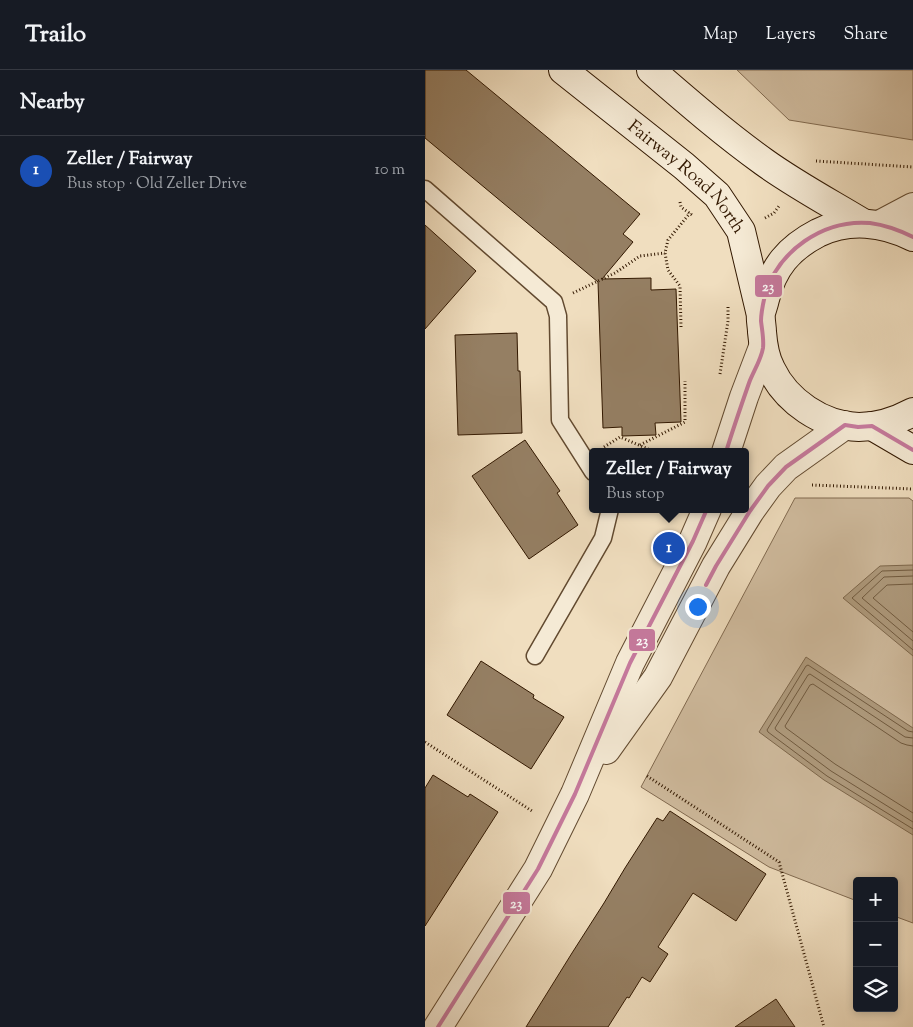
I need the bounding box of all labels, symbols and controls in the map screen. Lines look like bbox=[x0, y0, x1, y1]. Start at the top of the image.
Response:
text: Trailo bbox=[25, 18, 86, 52]
text: Map bbox=[703, 22, 738, 48]
text: Layers bbox=[766, 22, 816, 48]
text: Share bbox=[844, 22, 888, 48]
text: Nearby bbox=[20, 88, 85, 118]
street label: Fairway Road North bbox=[621, 115, 751, 240]
text: Zeller / Fairway bbox=[67, 146, 192, 173]
text: 1 bbox=[33, 159, 39, 182]
text: 10 m bbox=[375, 159, 405, 182]
text: Bus stop · Old Zeller Drive bbox=[67, 173, 247, 196]
line badge: 23 bbox=[754, 274, 783, 298]
text: 23 bbox=[762, 278, 774, 298]
popup bbox=[589, 448, 749, 513]
text: Zeller / Fairway bbox=[606, 456, 732, 483]
text: Bus stop bbox=[606, 483, 665, 506]
pin: 1 bbox=[653, 529, 685, 567]
your location bbox=[685, 594, 711, 620]
line badge: 23 bbox=[628, 628, 656, 652]
text: 23 bbox=[636, 632, 648, 652]
map controls bbox=[853, 877, 898, 1012]
button: + bbox=[853, 877, 898, 922]
line badge: 23 bbox=[502, 891, 531, 915]
text: 23 bbox=[510, 895, 522, 915]
button: − bbox=[853, 922, 898, 967]
button: layers bbox=[853, 967, 898, 1012]

